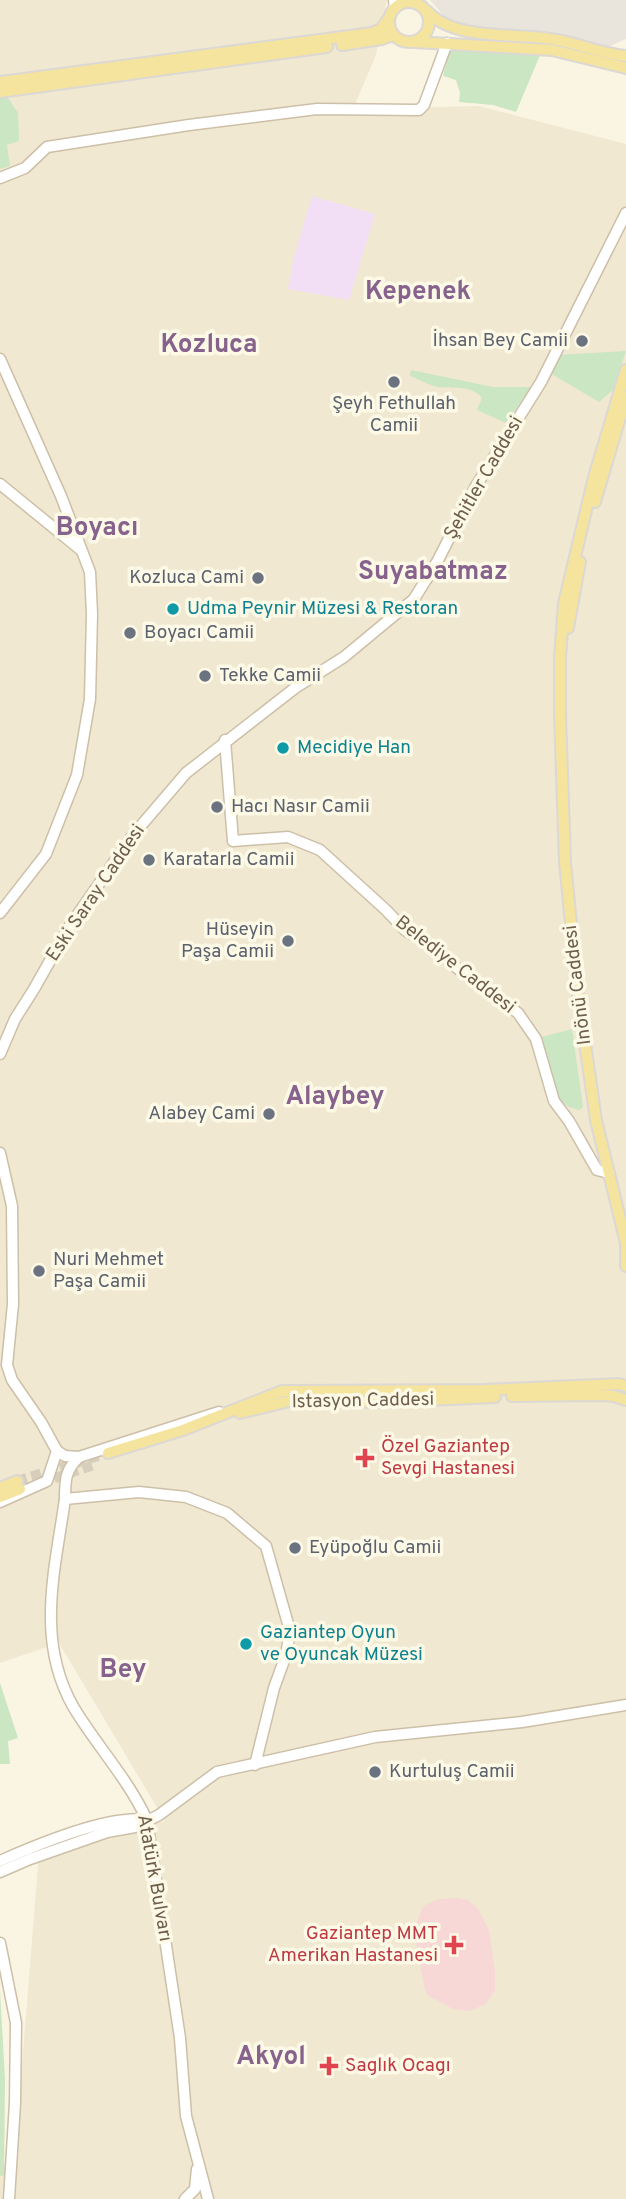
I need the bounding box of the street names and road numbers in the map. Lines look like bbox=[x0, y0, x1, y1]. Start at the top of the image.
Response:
street label: Şehitler Caddesi bbox=[439, 412, 529, 544]
street label: Eski Saray Caddesi bbox=[41, 820, 151, 966]
street label: Belediye Caddesi bbox=[390, 911, 520, 1019]
street label: Inönü Caddesi bbox=[559, 924, 597, 1046]
street label: Istasyon Caddesi bbox=[291, 1388, 435, 1414]
street label: Atatürk Bulvarı bbox=[131, 1812, 177, 1944]

